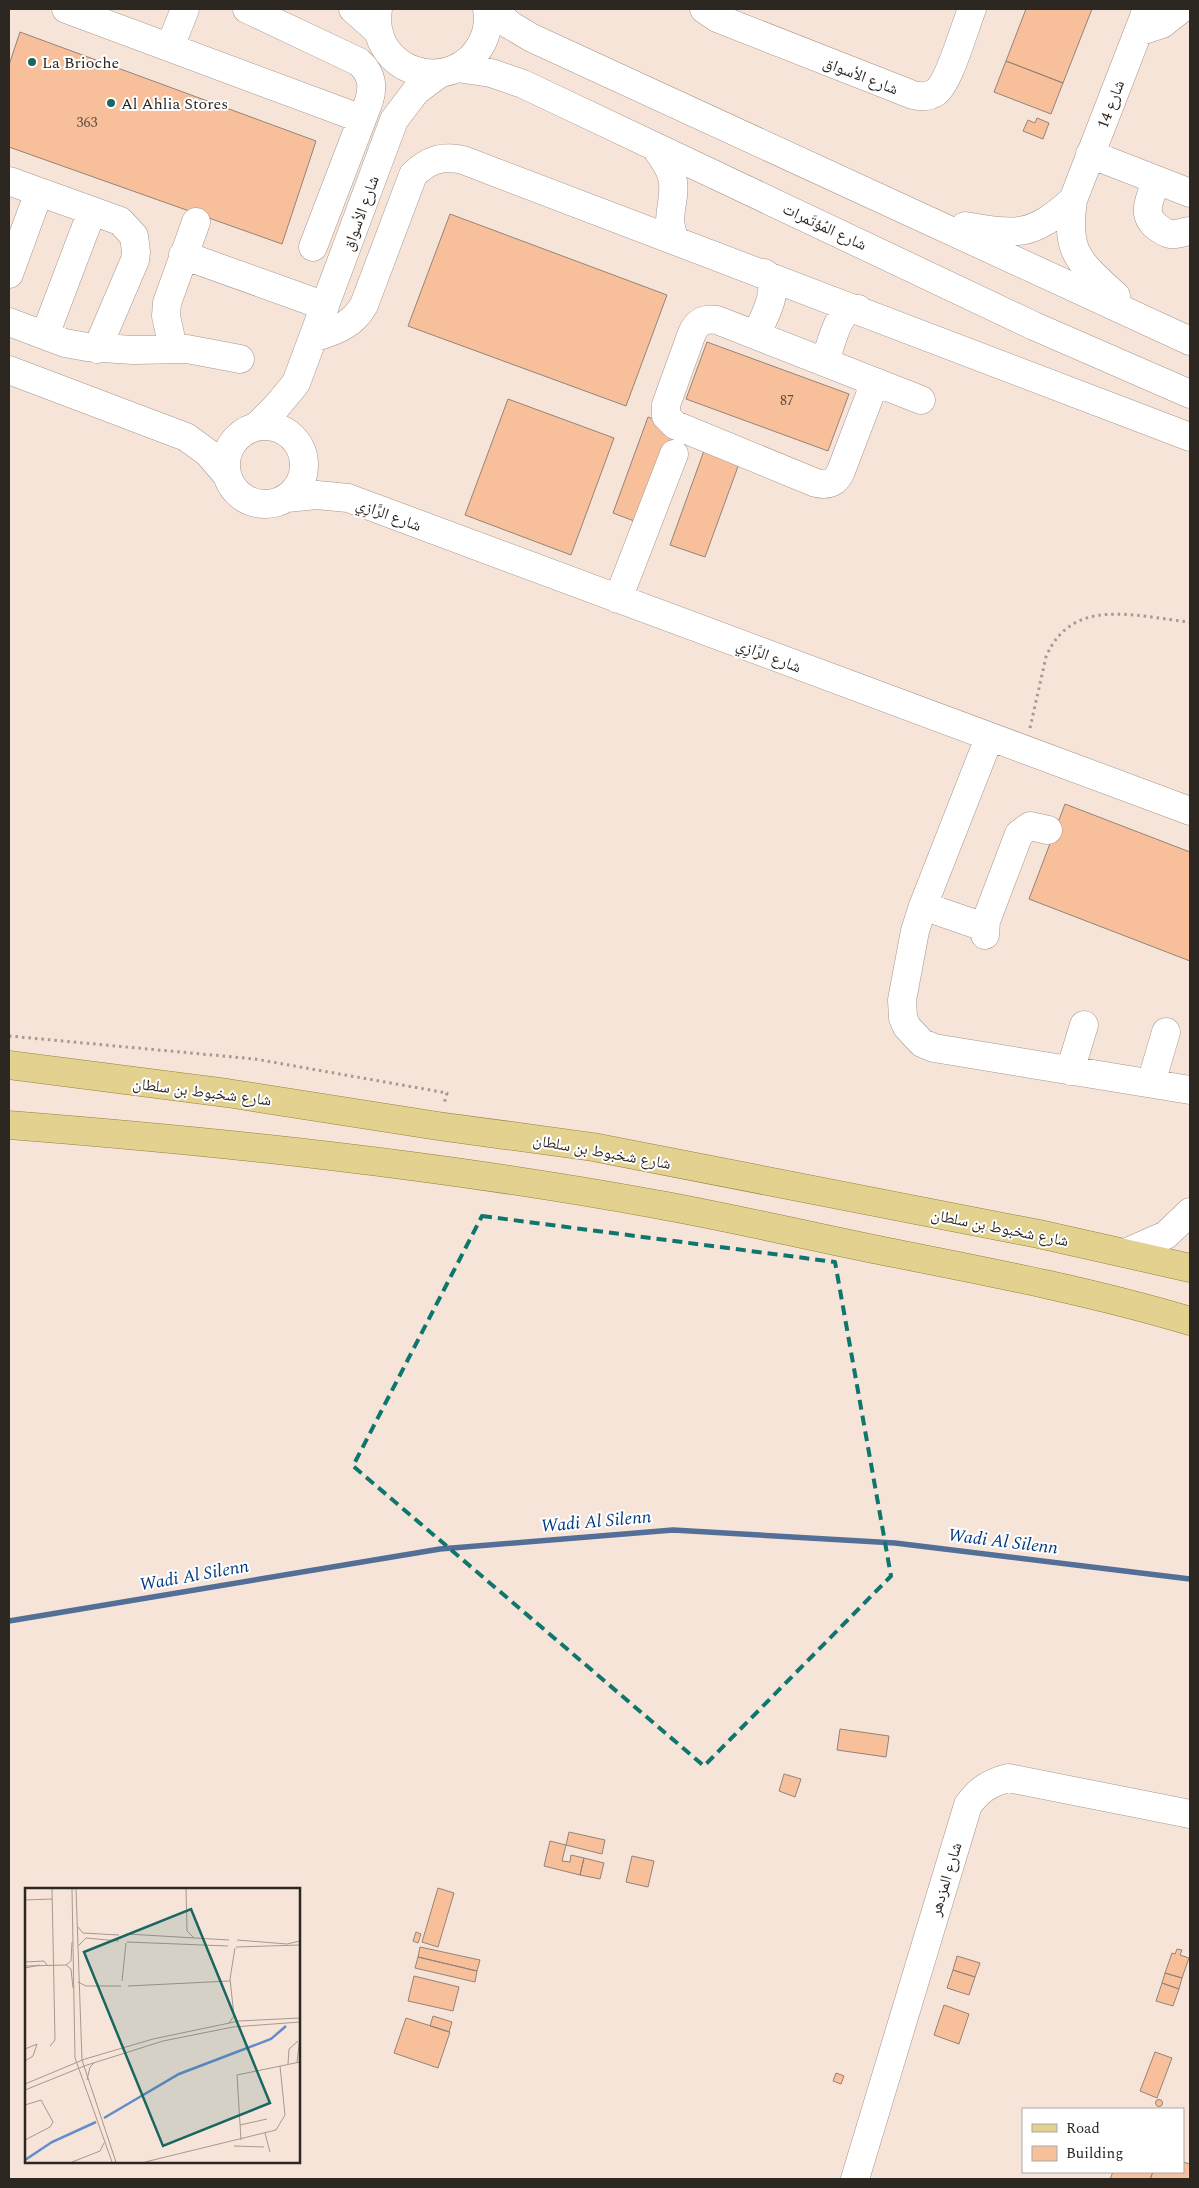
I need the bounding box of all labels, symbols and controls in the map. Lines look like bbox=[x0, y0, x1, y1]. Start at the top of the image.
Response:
place label: La Brioche bbox=[42, 51, 119, 75]
street label: شارع الأسواق bbox=[820, 51, 902, 101]
marker: La Brioche bbox=[26, 56, 38, 68]
street label: شارع 14 bbox=[1091, 77, 1131, 132]
place label: Al Ahlia Stores bbox=[121, 92, 228, 116]
marker: Al Ahlia Stores bbox=[105, 97, 117, 109]
house number: 363 bbox=[77, 112, 98, 133]
street label: شارع الأسواق bbox=[336, 172, 386, 254]
street label: شارع المُؤتَمرات bbox=[779, 197, 871, 257]
house number: 87 bbox=[780, 390, 794, 411]
street label: شارع الرَّازِي bbox=[353, 492, 425, 538]
street label: شارع الرَّازِي bbox=[733, 633, 805, 679]
street label: شارع شخبوط بن سلطان bbox=[131, 1072, 273, 1112]
street label: شارع شخبوط بن سلطان bbox=[531, 1128, 673, 1176]
street label: شارع شخبوط بن سلطان bbox=[929, 1203, 1071, 1253]
water label: Wadi Al Silenn bbox=[540, 1503, 653, 1540]
water label: Wadi Al Silenn bbox=[946, 1521, 1060, 1562]
water label: Wadi Al Silenn bbox=[137, 1553, 251, 1598]
street label: شارع المزدهر bbox=[923, 1839, 969, 1920]
inset map bbox=[25, 1888, 300, 2163]
legend bbox=[1022, 2108, 1184, 2173]
text: Road bbox=[1066, 2117, 1100, 2140]
text: Building bbox=[1066, 2142, 1123, 2165]

